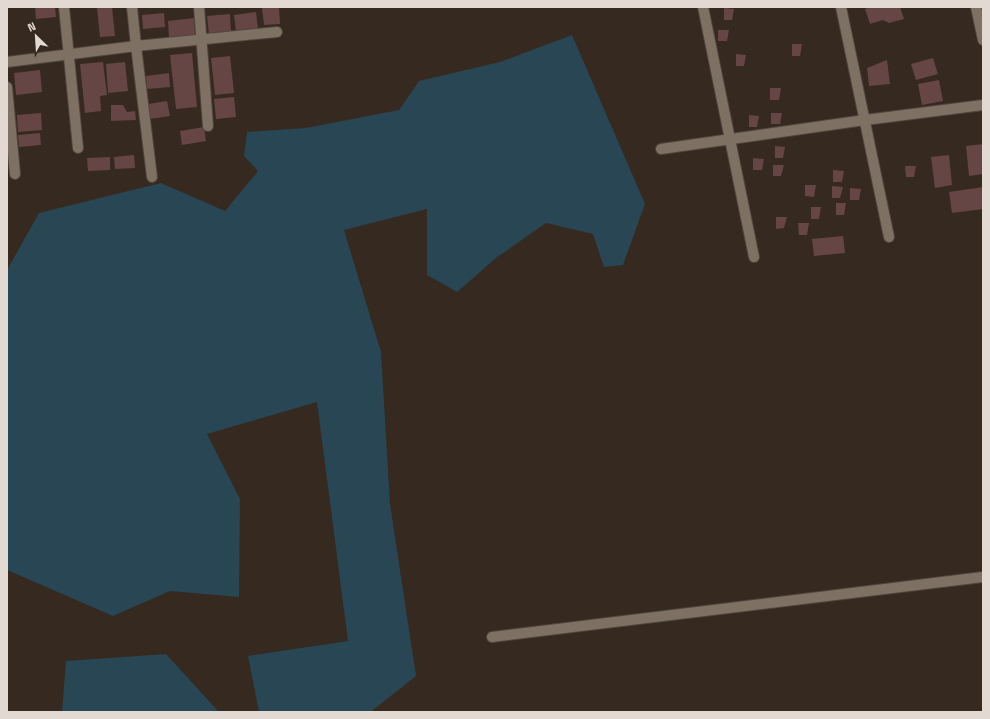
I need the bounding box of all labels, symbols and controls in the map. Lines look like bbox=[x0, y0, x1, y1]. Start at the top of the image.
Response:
north arrow bbox=[16, 16, 56, 56]
text: N bbox=[25, 19, 38, 35]

